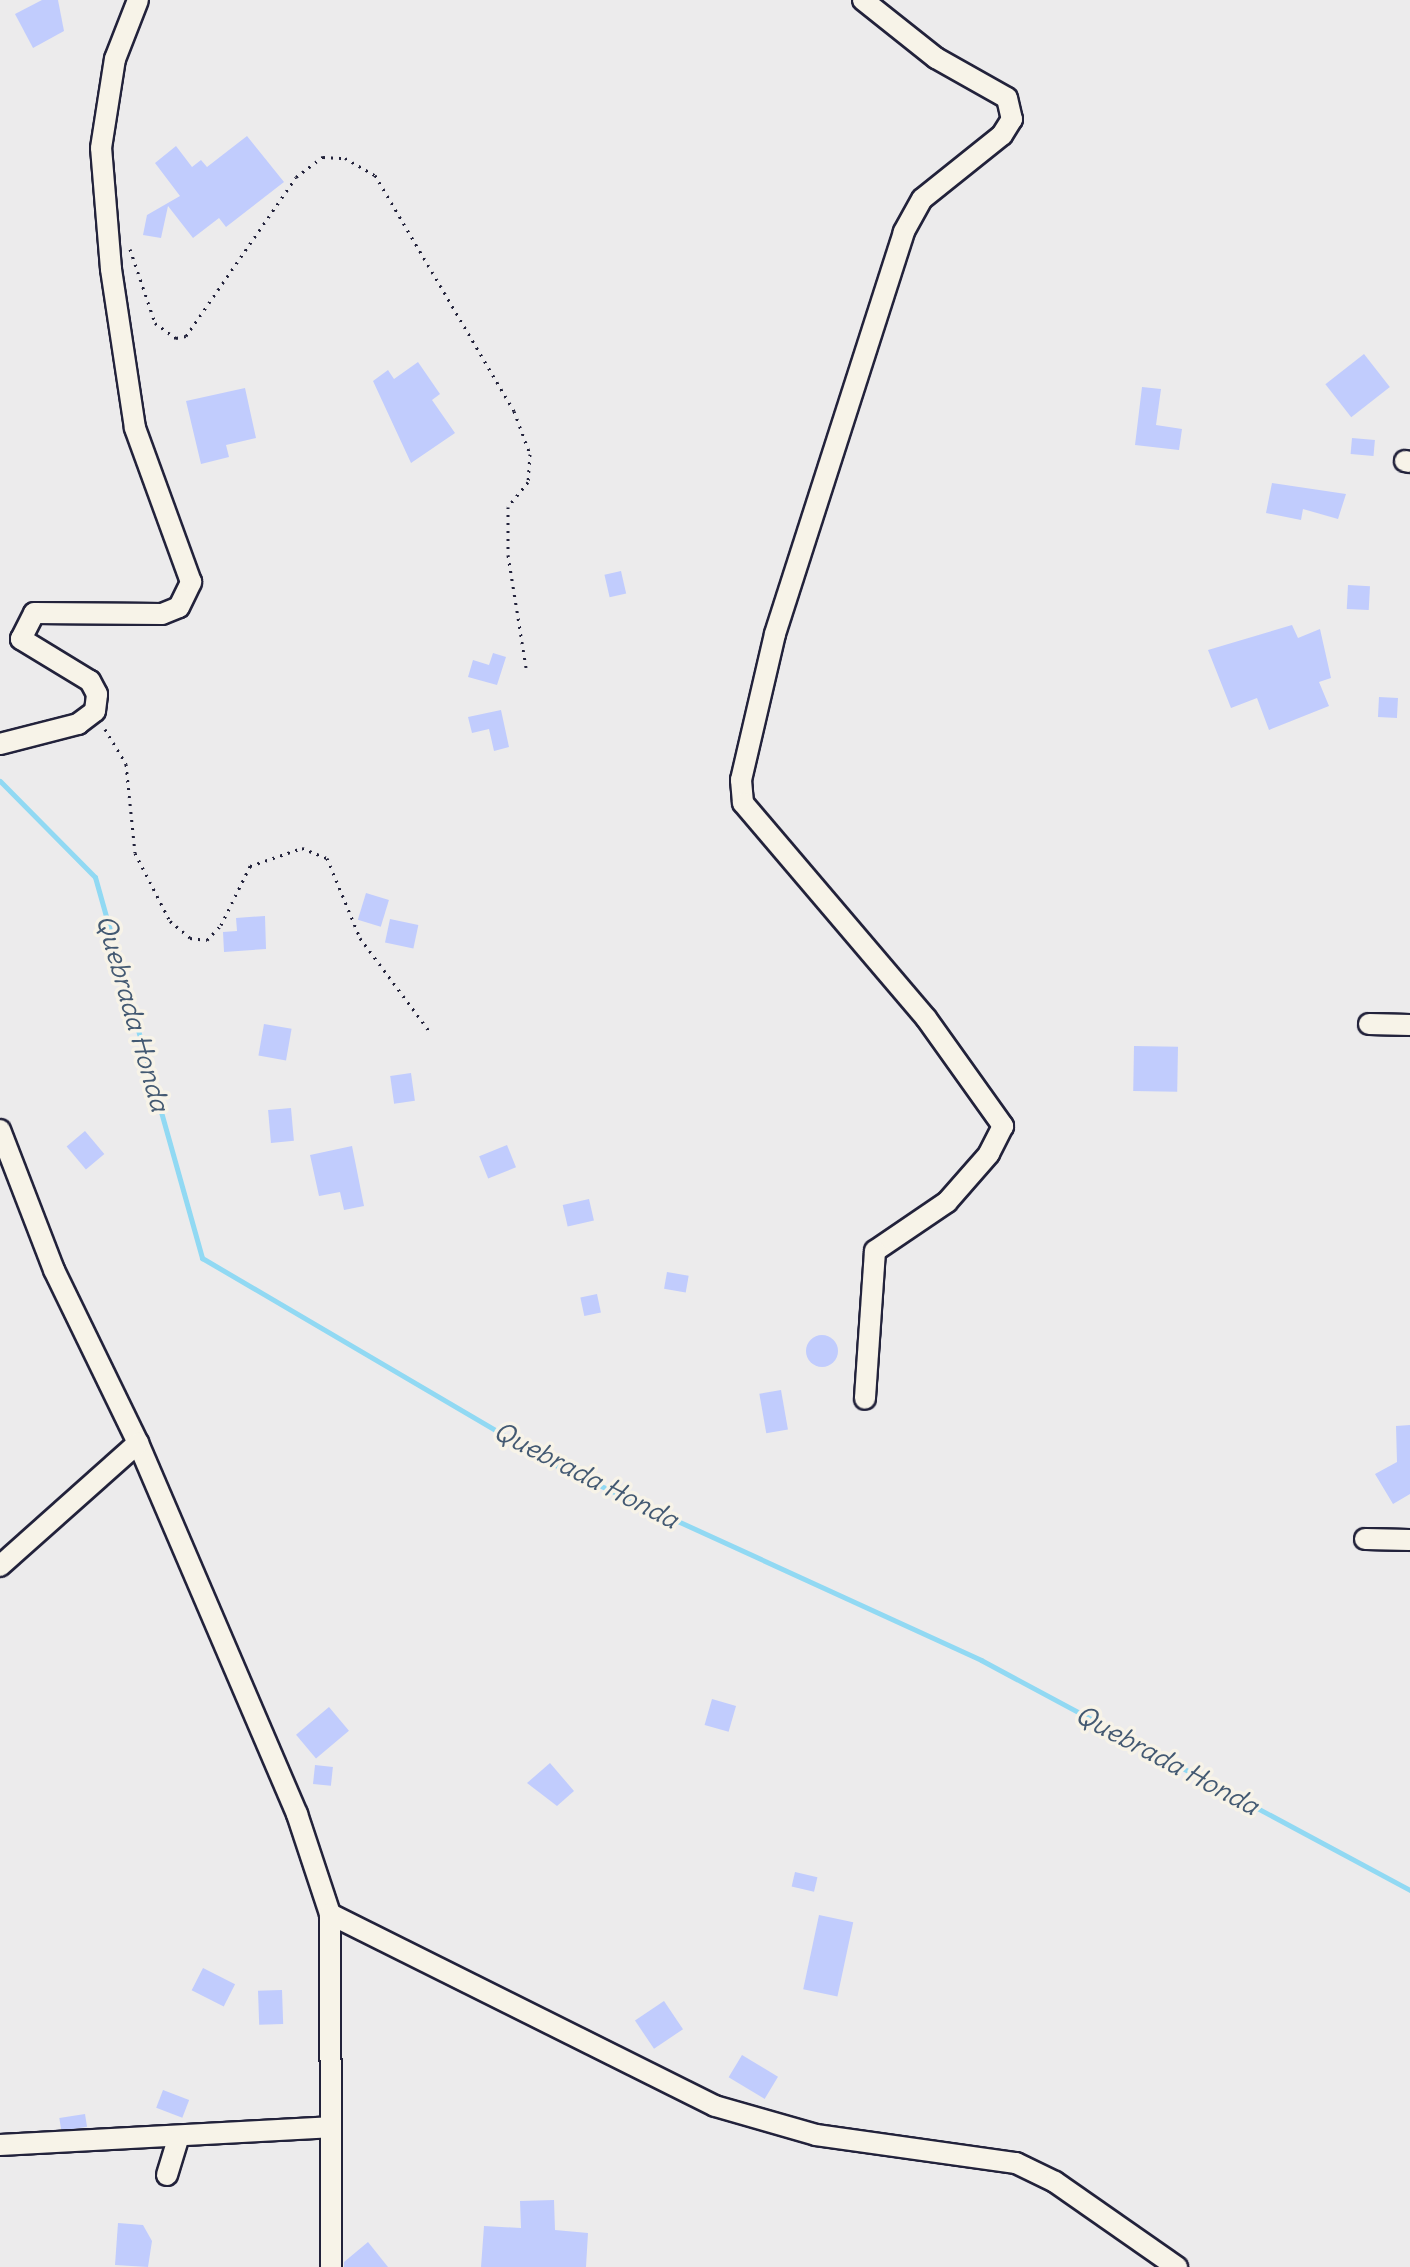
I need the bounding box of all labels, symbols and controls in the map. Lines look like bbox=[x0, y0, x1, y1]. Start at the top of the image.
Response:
water label: Quebrada Honda bbox=[90, 911, 176, 1115]
water label: Quebrada Honda bbox=[489, 1415, 683, 1535]
water label: Quebrada Honda bbox=[1070, 1699, 1264, 1821]

